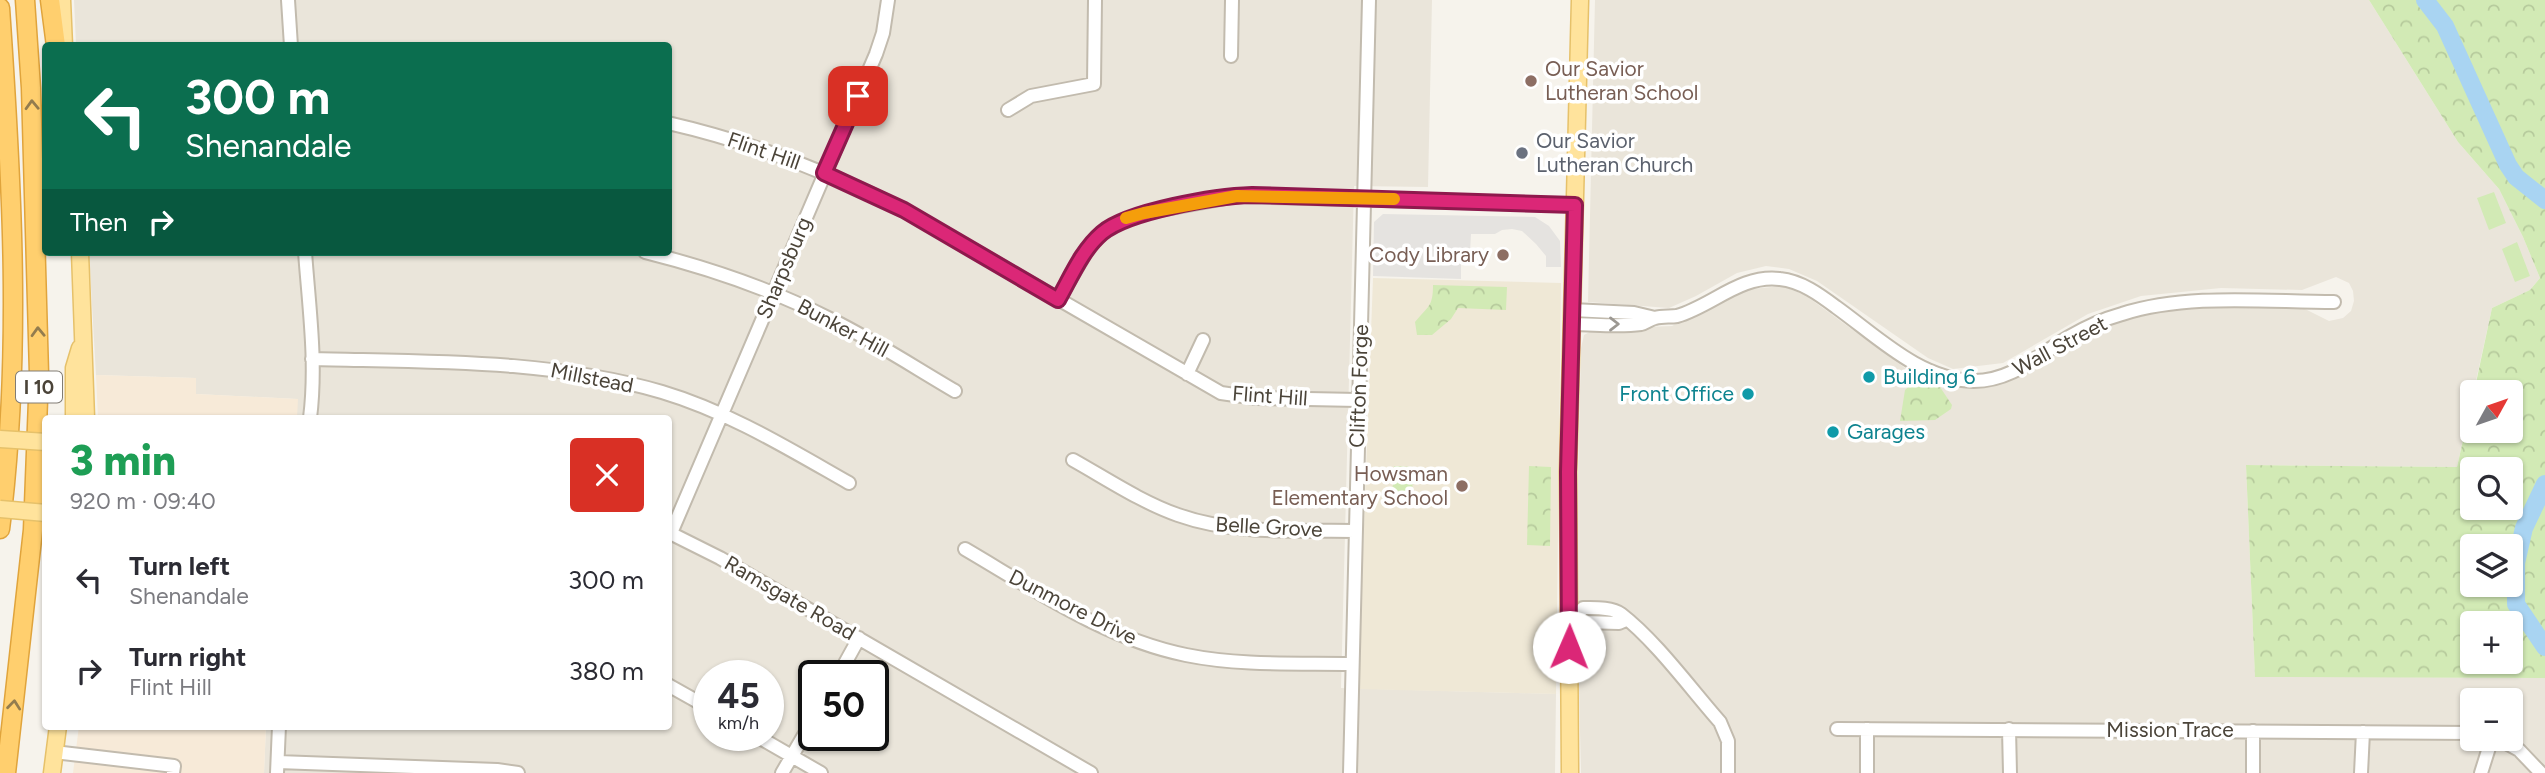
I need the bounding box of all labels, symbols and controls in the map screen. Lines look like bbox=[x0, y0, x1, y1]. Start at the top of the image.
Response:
place label: Our Savior Lutheran School bbox=[1545, 56, 1698, 105]
pin bbox=[828, 66, 888, 126]
text: 300 m bbox=[185, 67, 330, 126]
icon: left bbox=[70, 70, 161, 161]
marker: Our Savior Lutheran School bbox=[1523, 73, 1539, 89]
icon: arrive bbox=[839, 77, 877, 115]
one-way arrow bbox=[24, 99, 39, 110]
street label: Flint Hill bbox=[724, 126, 804, 175]
text: Shenandale bbox=[185, 127, 352, 165]
place label: Our Savior Lutheran Church bbox=[1536, 128, 1693, 177]
marker: Our Savior Lutheran Church bbox=[1514, 145, 1530, 161]
icon: right bbox=[142, 203, 180, 241]
text: Then bbox=[70, 206, 128, 238]
street label: Sharpsburg bbox=[751, 213, 816, 322]
place label: Cody Library bbox=[1369, 242, 1489, 267]
marker: Cody Library bbox=[1495, 247, 1511, 263]
street label: Bunker Hill bbox=[793, 293, 893, 362]
street label: Wall Street bbox=[2008, 310, 2111, 381]
one-way arrow bbox=[1609, 316, 1620, 332]
street label: Clifton Forge bbox=[1344, 324, 1373, 448]
one-way arrow bbox=[30, 326, 46, 337]
street label: Millstead bbox=[548, 357, 636, 398]
place label: Building 6 bbox=[1883, 364, 1975, 389]
marker: Building 6 bbox=[1861, 369, 1877, 385]
road number: I 10 bbox=[16, 372, 62, 402]
street label: Flint Hill bbox=[1231, 380, 1309, 411]
north arrow bbox=[2460, 380, 2524, 443]
map controls bbox=[2460, 380, 2523, 751]
place label: Front Office bbox=[1619, 381, 1734, 406]
marker: Front Office bbox=[1740, 386, 1756, 402]
place label: Garages bbox=[1847, 419, 1925, 444]
marker: Garages bbox=[1825, 424, 1841, 440]
text: 3 min bbox=[70, 435, 176, 486]
button: close bbox=[570, 438, 644, 512]
button: search bbox=[2460, 457, 2523, 520]
place label: Howsman Elementary School bbox=[1272, 461, 1448, 510]
marker: Howsman Elementary School bbox=[1454, 478, 1470, 494]
text: 920 m · 09:40 bbox=[70, 487, 216, 515]
street label: Belle Grove bbox=[1215, 511, 1323, 542]
button: layers bbox=[2460, 534, 2523, 597]
text: Turn left bbox=[129, 550, 230, 582]
street label: Ramsgate Road bbox=[720, 550, 860, 645]
icon: left bbox=[70, 561, 108, 599]
text: 300 m bbox=[568, 564, 644, 596]
street label: Dunmore Drive bbox=[1005, 564, 1141, 650]
text: Shenandale bbox=[129, 582, 249, 610]
position arrow bbox=[1532, 610, 1606, 684]
button: + bbox=[2460, 611, 2523, 674]
text: Turn right bbox=[129, 641, 246, 673]
icon: right bbox=[70, 652, 108, 690]
text: 380 m bbox=[569, 655, 644, 687]
speed limit sign: 50 bbox=[798, 660, 889, 751]
text: Flint Hill bbox=[129, 673, 212, 701]
text: 45 bbox=[717, 675, 760, 717]
button: − bbox=[2460, 688, 2523, 751]
one-way arrow bbox=[6, 699, 21, 711]
text: km/h bbox=[718, 712, 759, 734]
street label: Mission Trace bbox=[2106, 717, 2234, 742]

